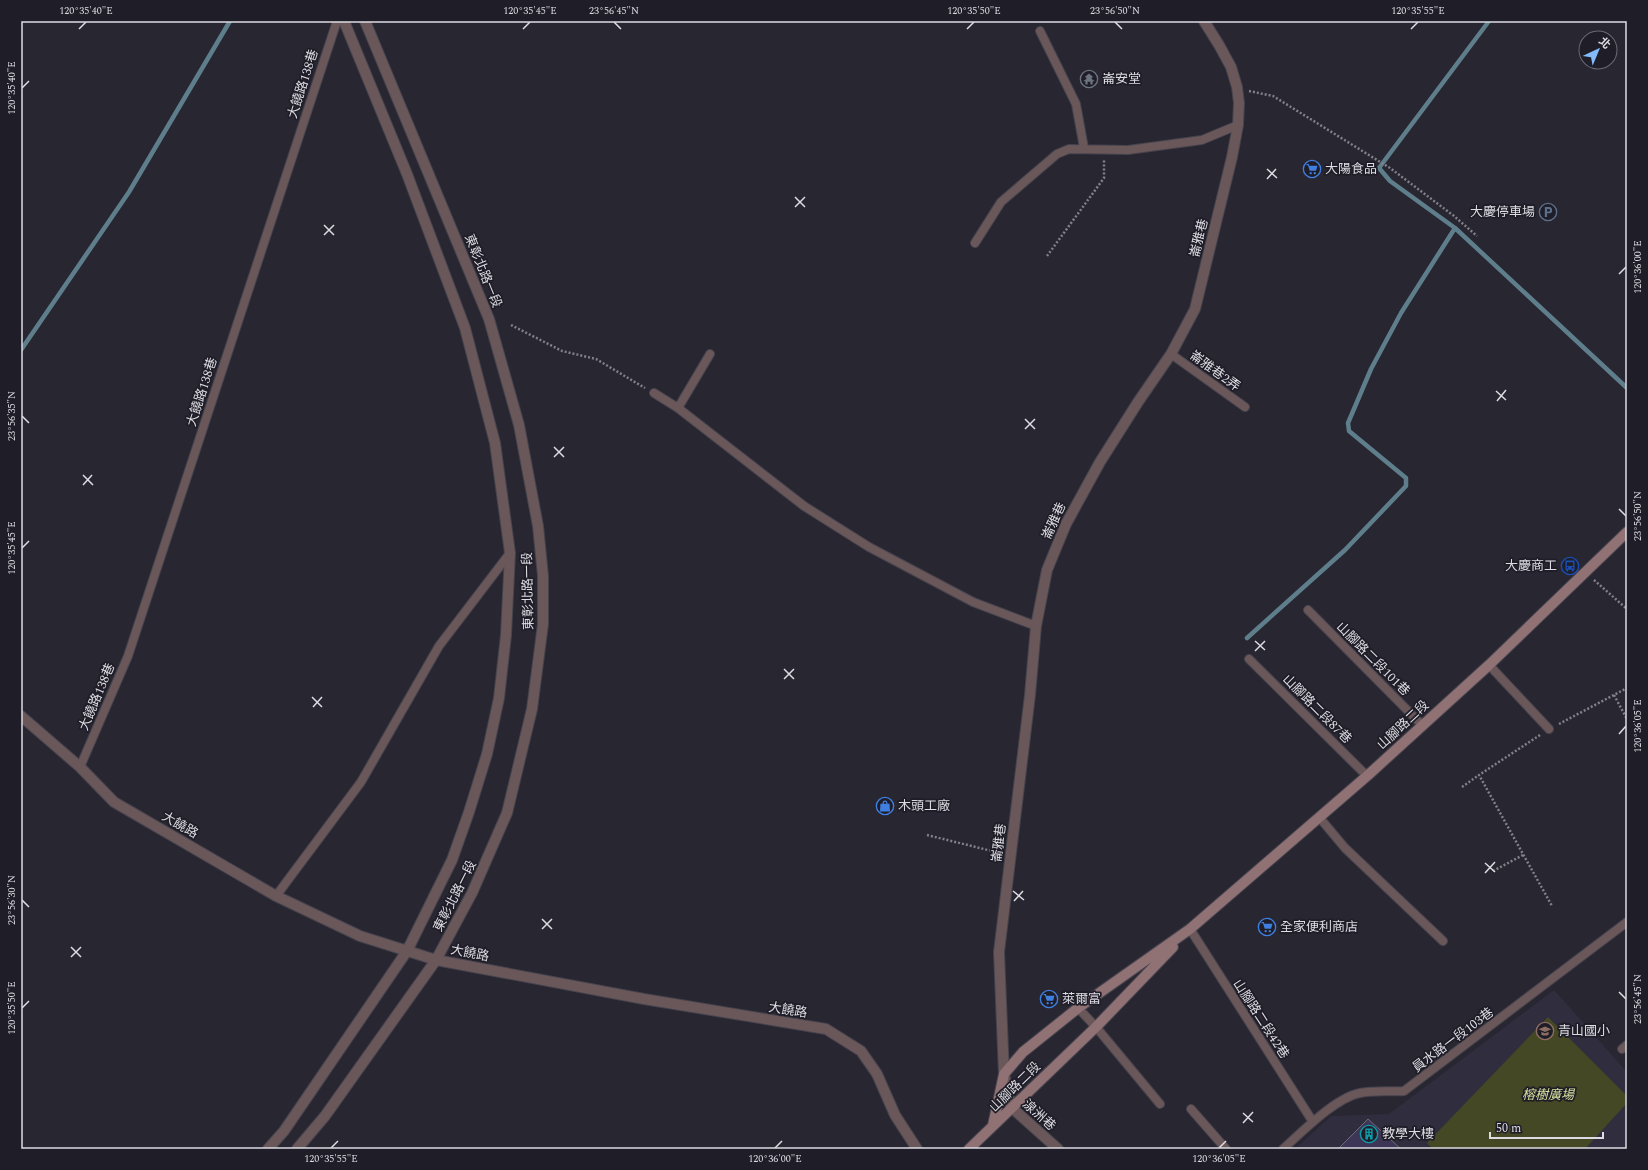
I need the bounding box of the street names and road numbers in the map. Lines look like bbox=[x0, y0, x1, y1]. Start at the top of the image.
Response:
street label: 大饒路138巷 bbox=[282, 47, 324, 121]
street label: 崙雅巷 bbox=[1185, 217, 1213, 259]
street label: 東彰北路一段 bbox=[459, 231, 507, 311]
street label: 崙雅巷2弄 bbox=[1185, 346, 1245, 396]
street label: 大饒路138巷 bbox=[181, 355, 223, 429]
street label: 崙雅巷 bbox=[1037, 499, 1071, 543]
street label: 東彰北路一段 bbox=[517, 552, 539, 630]
street label: 山腳路二段101巷 bbox=[1331, 617, 1415, 701]
street label: 大饒路138巷 bbox=[74, 660, 120, 734]
street label: 山腳路二段87巷 bbox=[1278, 670, 1356, 748]
street label: 山腳路二段 bbox=[1372, 696, 1434, 754]
street label: 大饒路 bbox=[158, 807, 202, 843]
street label: 崙雅巷 bbox=[987, 822, 1011, 864]
street label: 東彰北路一段 bbox=[428, 857, 482, 935]
street label: 大饒路 bbox=[449, 939, 491, 967]
street label: 山腳路二段42巷 bbox=[1228, 975, 1294, 1063]
street label: 大饒路 bbox=[767, 997, 809, 1023]
street label: 員水路一段103巷 bbox=[1408, 1003, 1498, 1077]
street label: 山腳路二段 bbox=[985, 1057, 1045, 1117]
street label: 湶洲巷 bbox=[1018, 1095, 1060, 1135]

